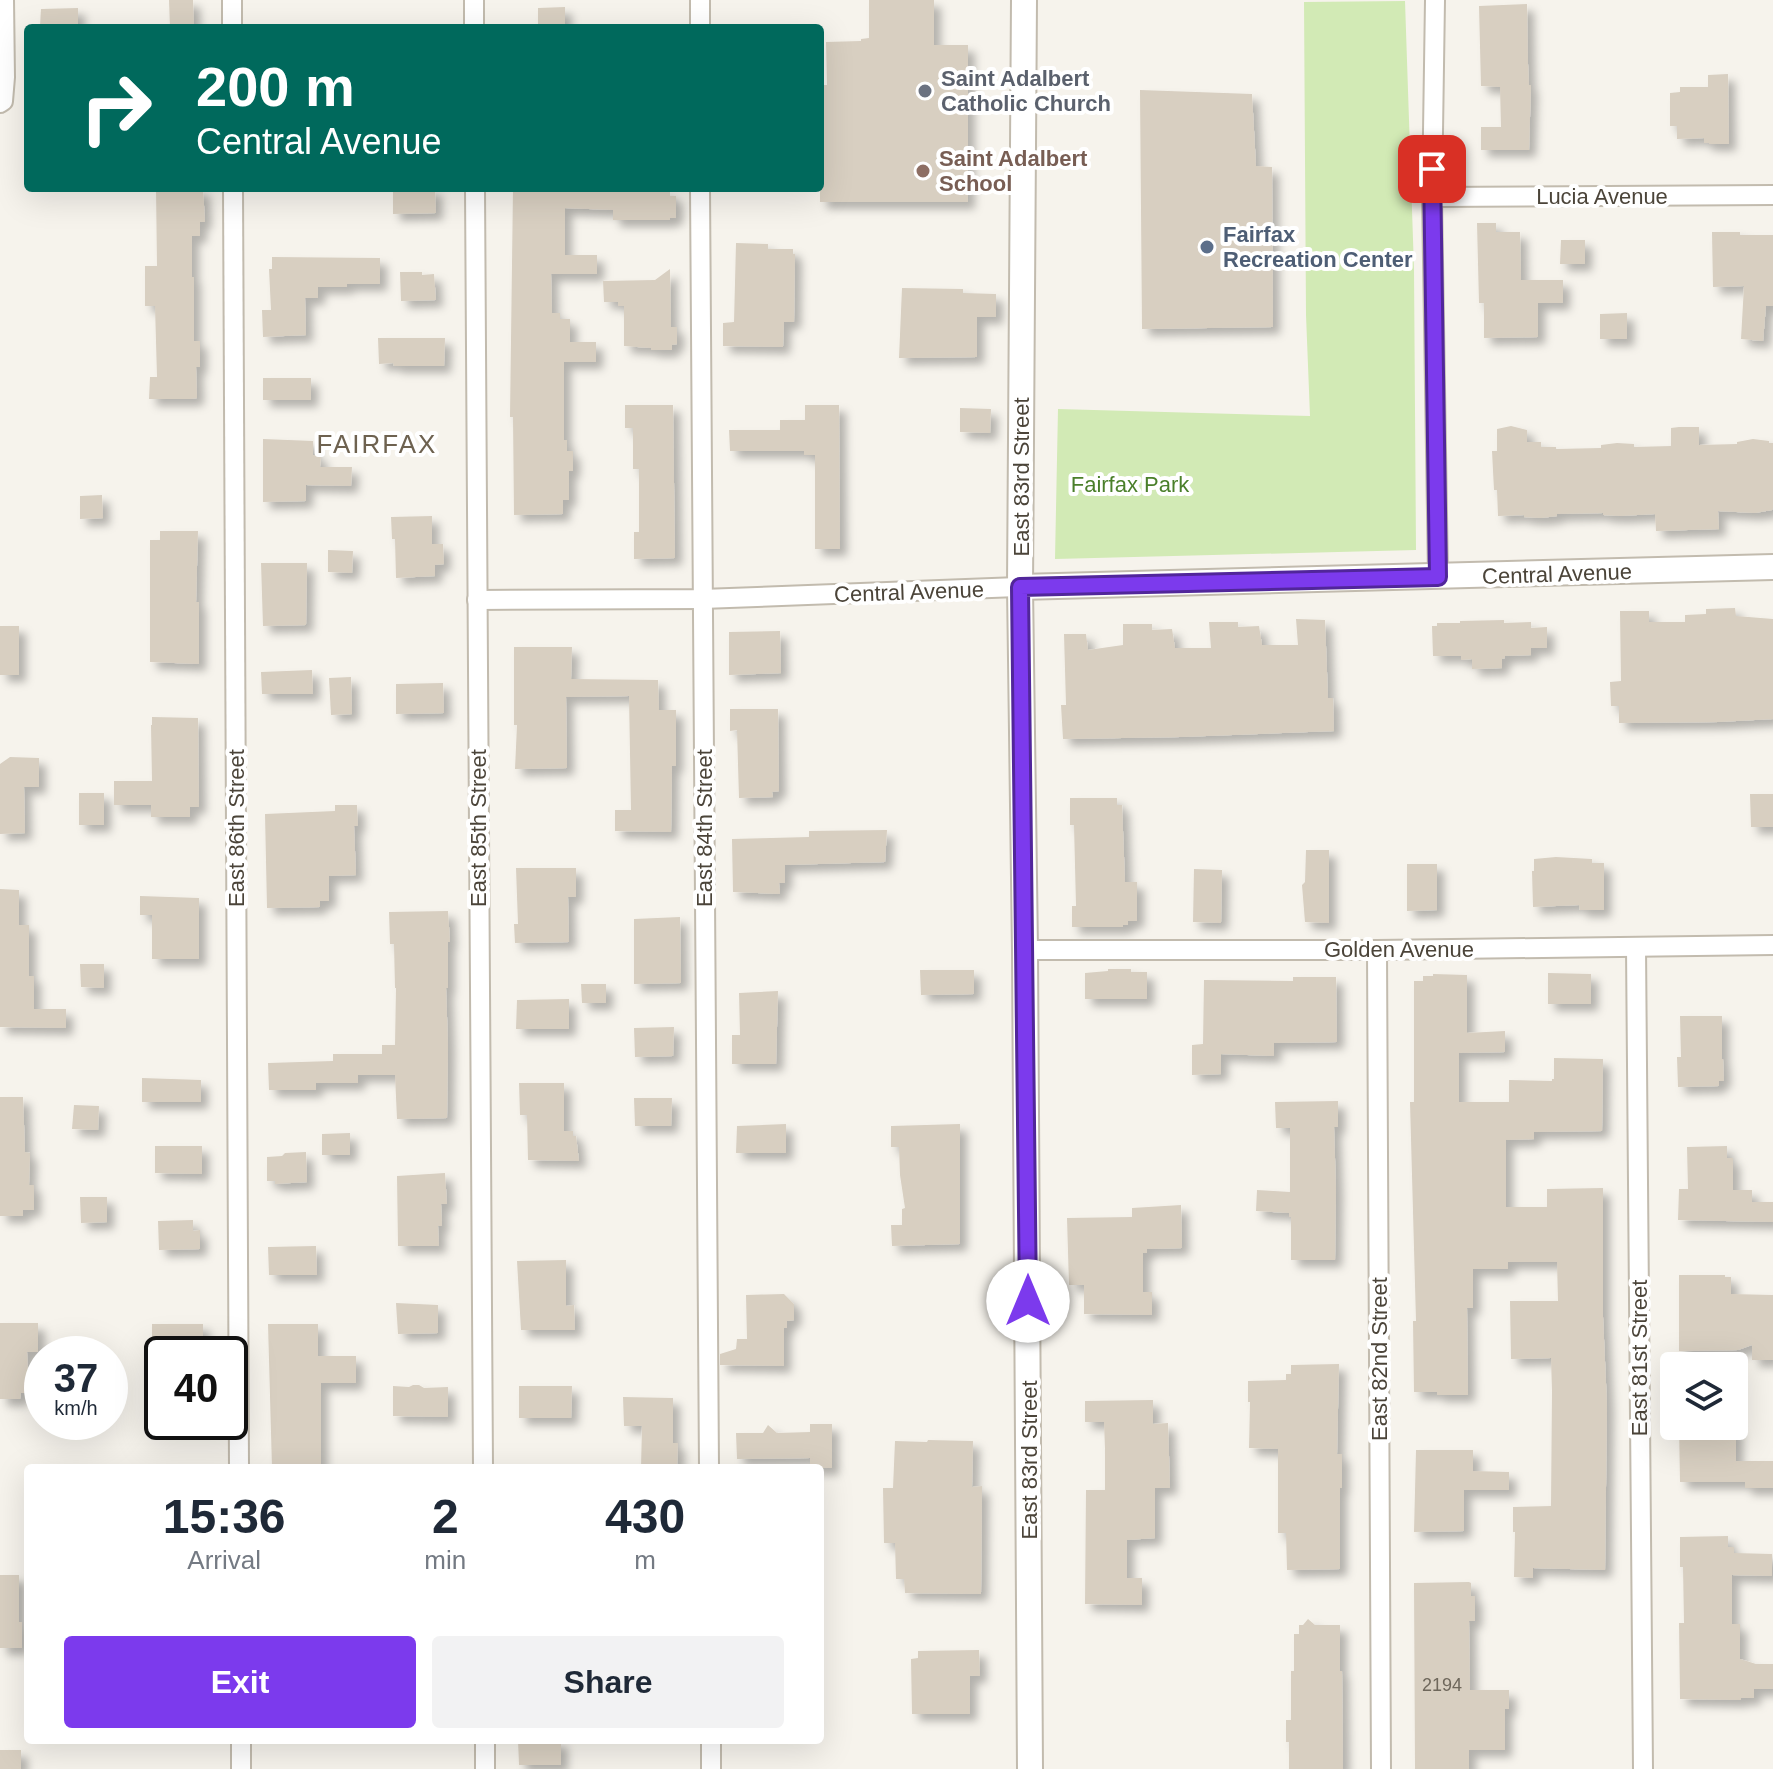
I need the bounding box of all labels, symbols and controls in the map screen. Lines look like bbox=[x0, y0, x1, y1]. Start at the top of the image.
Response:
text: 200 m bbox=[196, 55, 355, 118]
icon: right bbox=[64, 56, 168, 160]
place label: Saint Adalbert Catholic Church bbox=[941, 66, 1111, 116]
marker: Saint Adalbert Catholic Church bbox=[916, 82, 934, 100]
text: Central Avenue bbox=[196, 121, 442, 162]
pin bbox=[1398, 135, 1466, 203]
place label: Saint Adalbert School bbox=[939, 146, 1088, 196]
icon: arrive bbox=[1410, 147, 1454, 191]
marker: Saint Adalbert School bbox=[914, 162, 932, 180]
street label: Lucia Avenue bbox=[1536, 184, 1668, 209]
place label: Fairfax Recreation Center bbox=[1223, 222, 1413, 272]
marker: Fairfax Recreation Center bbox=[1198, 238, 1216, 256]
street label: East 83rd Street bbox=[1009, 398, 1034, 556]
district label: FAIRFAX bbox=[317, 429, 437, 459]
park label: Fairfax Park bbox=[1071, 472, 1190, 497]
street label: Central Avenue bbox=[1482, 559, 1632, 589]
street label: Central Avenue bbox=[834, 577, 984, 607]
street label: East 86th Street bbox=[224, 749, 249, 907]
street label: East 85th Street bbox=[466, 749, 491, 907]
street label: East 84th Street bbox=[692, 749, 717, 907]
street label: Golden Avenue bbox=[1324, 937, 1474, 962]
position arrow bbox=[986, 1259, 1070, 1343]
street label: East 82nd Street bbox=[1367, 1277, 1392, 1441]
street label: East 81st Street bbox=[1627, 1280, 1652, 1436]
speed limit sign: 40 bbox=[144, 1336, 248, 1440]
map controls bbox=[1660, 1352, 1748, 1440]
button: layers bbox=[1660, 1352, 1748, 1440]
text: 37 bbox=[54, 1356, 98, 1400]
street label: East 83rd Street bbox=[1017, 1381, 1042, 1539]
text: km/h bbox=[54, 1397, 98, 1419]
text: 15:36 bbox=[163, 1490, 286, 1543]
text: 2 bbox=[432, 1490, 459, 1543]
text: 430 bbox=[605, 1490, 685, 1543]
text: Arrival bbox=[187, 1545, 261, 1575]
text: min bbox=[424, 1545, 466, 1575]
text: m bbox=[634, 1545, 656, 1575]
button: Exit bbox=[64, 1636, 416, 1728]
button: Share bbox=[432, 1636, 784, 1728]
house number: 2194 bbox=[1422, 1675, 1462, 1695]

